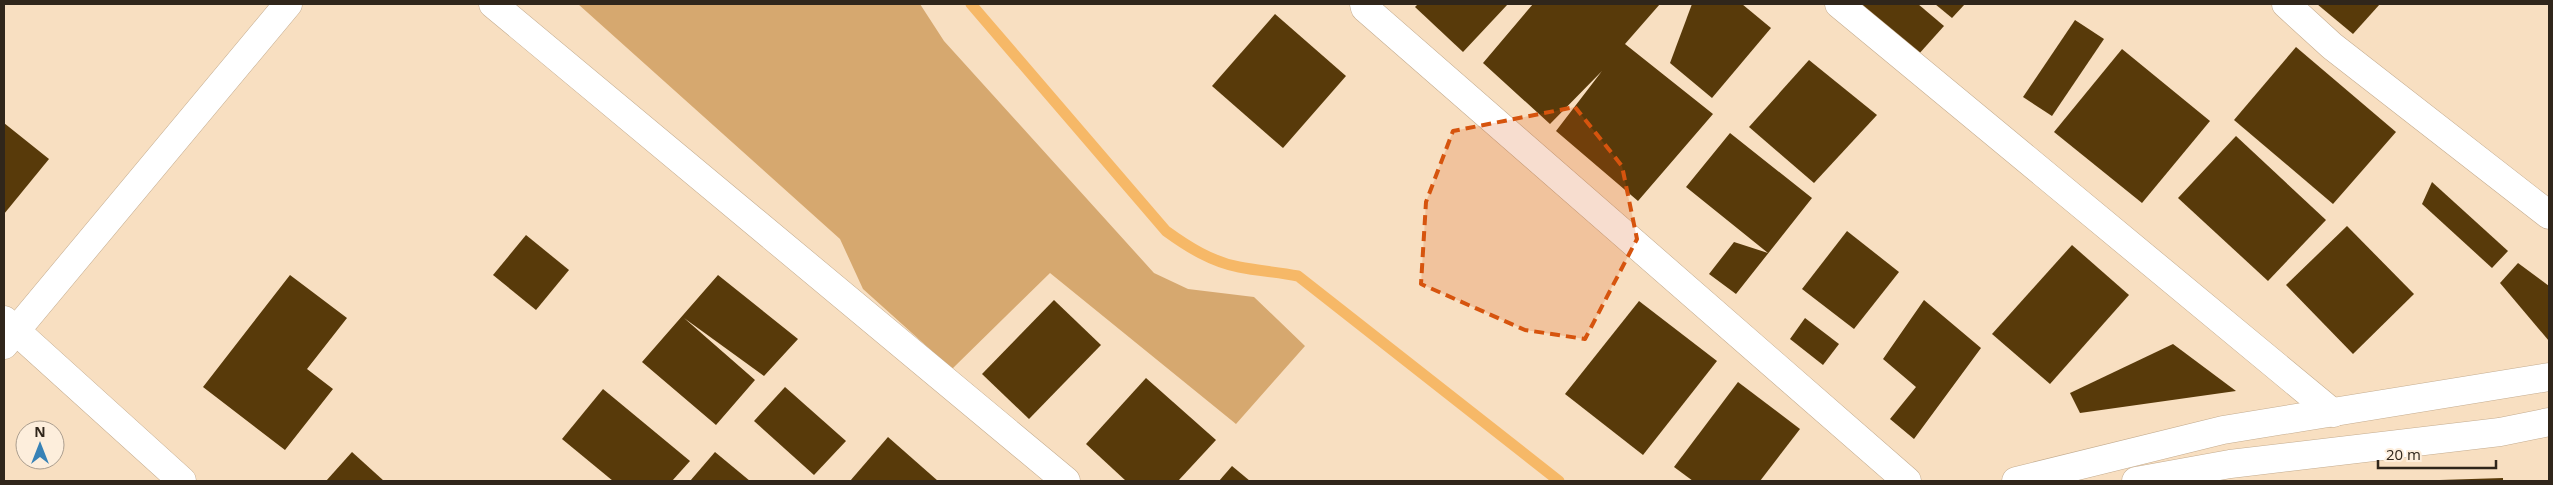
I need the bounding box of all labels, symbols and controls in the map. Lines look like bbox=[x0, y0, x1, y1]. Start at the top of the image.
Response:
north arrow bbox=[15, 420, 65, 470]
text: N bbox=[34, 422, 46, 441]
scale bar bbox=[2378, 438, 2496, 470]
text: 20 m bbox=[2386, 444, 2421, 464]

